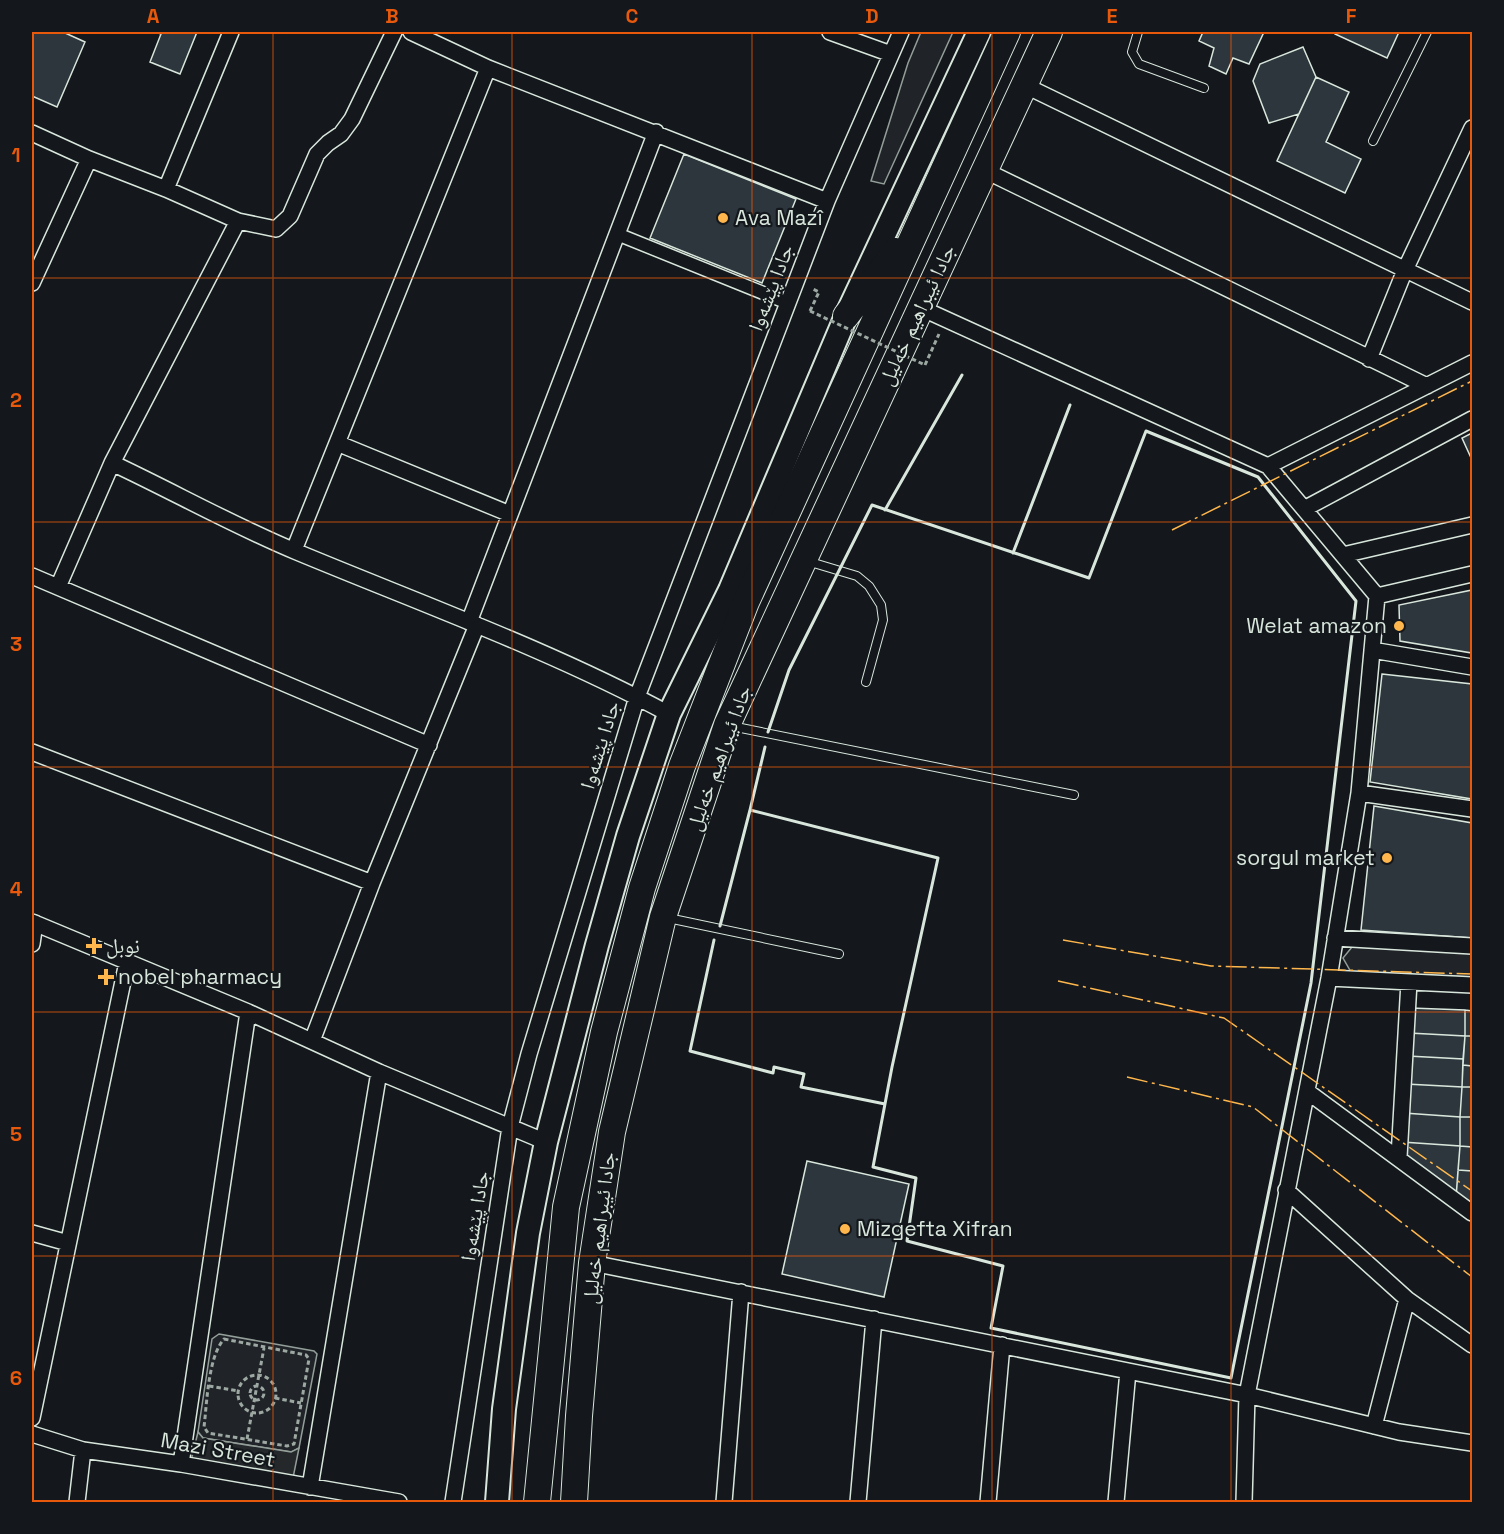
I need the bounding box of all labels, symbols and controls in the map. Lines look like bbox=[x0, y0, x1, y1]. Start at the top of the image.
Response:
text: A bbox=[147, 3, 160, 29]
text: B bbox=[385, 3, 399, 29]
text: C bbox=[626, 3, 639, 29]
text: D bbox=[865, 3, 879, 29]
text: E bbox=[1106, 3, 1118, 29]
text: F bbox=[1346, 3, 1357, 29]
text: 1 bbox=[11, 142, 21, 168]
place label: Ava Mazî bbox=[735, 204, 825, 231]
marker: Ava Mazî bbox=[716, 211, 730, 225]
street label: جادا ئیبراهیم خەلیل bbox=[872, 240, 962, 390]
street label: جادا پێشەوا bbox=[742, 241, 799, 335]
text: 2 bbox=[10, 387, 22, 413]
place label: Welat amazon bbox=[1246, 612, 1387, 639]
marker: Welat amazon bbox=[1392, 619, 1406, 633]
text: 3 bbox=[10, 631, 22, 657]
street label: جادا ئیبراهیم خەلیل bbox=[680, 681, 758, 835]
street label: جادا پێشەوا bbox=[573, 698, 626, 792]
place label: sorgul market bbox=[1236, 844, 1375, 871]
marker: sorgul market bbox=[1380, 851, 1394, 865]
text: 4 bbox=[10, 876, 23, 902]
place label: نوبل bbox=[106, 932, 140, 959]
marker: نوبل bbox=[87, 939, 101, 953]
place label: nobel pharmacy bbox=[118, 963, 282, 990]
marker: nobel pharmacy bbox=[99, 970, 113, 984]
text: 5 bbox=[10, 1121, 22, 1147]
street label: جادا ئیبراهیم خەلیل bbox=[576, 1151, 622, 1305]
street label: جادا پێشەوا bbox=[454, 1169, 495, 1263]
place label: Mizgefta Xifran bbox=[857, 1215, 1013, 1242]
marker: Mizgefta Xifran bbox=[838, 1222, 852, 1236]
text: 6 bbox=[10, 1365, 22, 1391]
street label: Mazi Street bbox=[159, 1426, 278, 1473]

